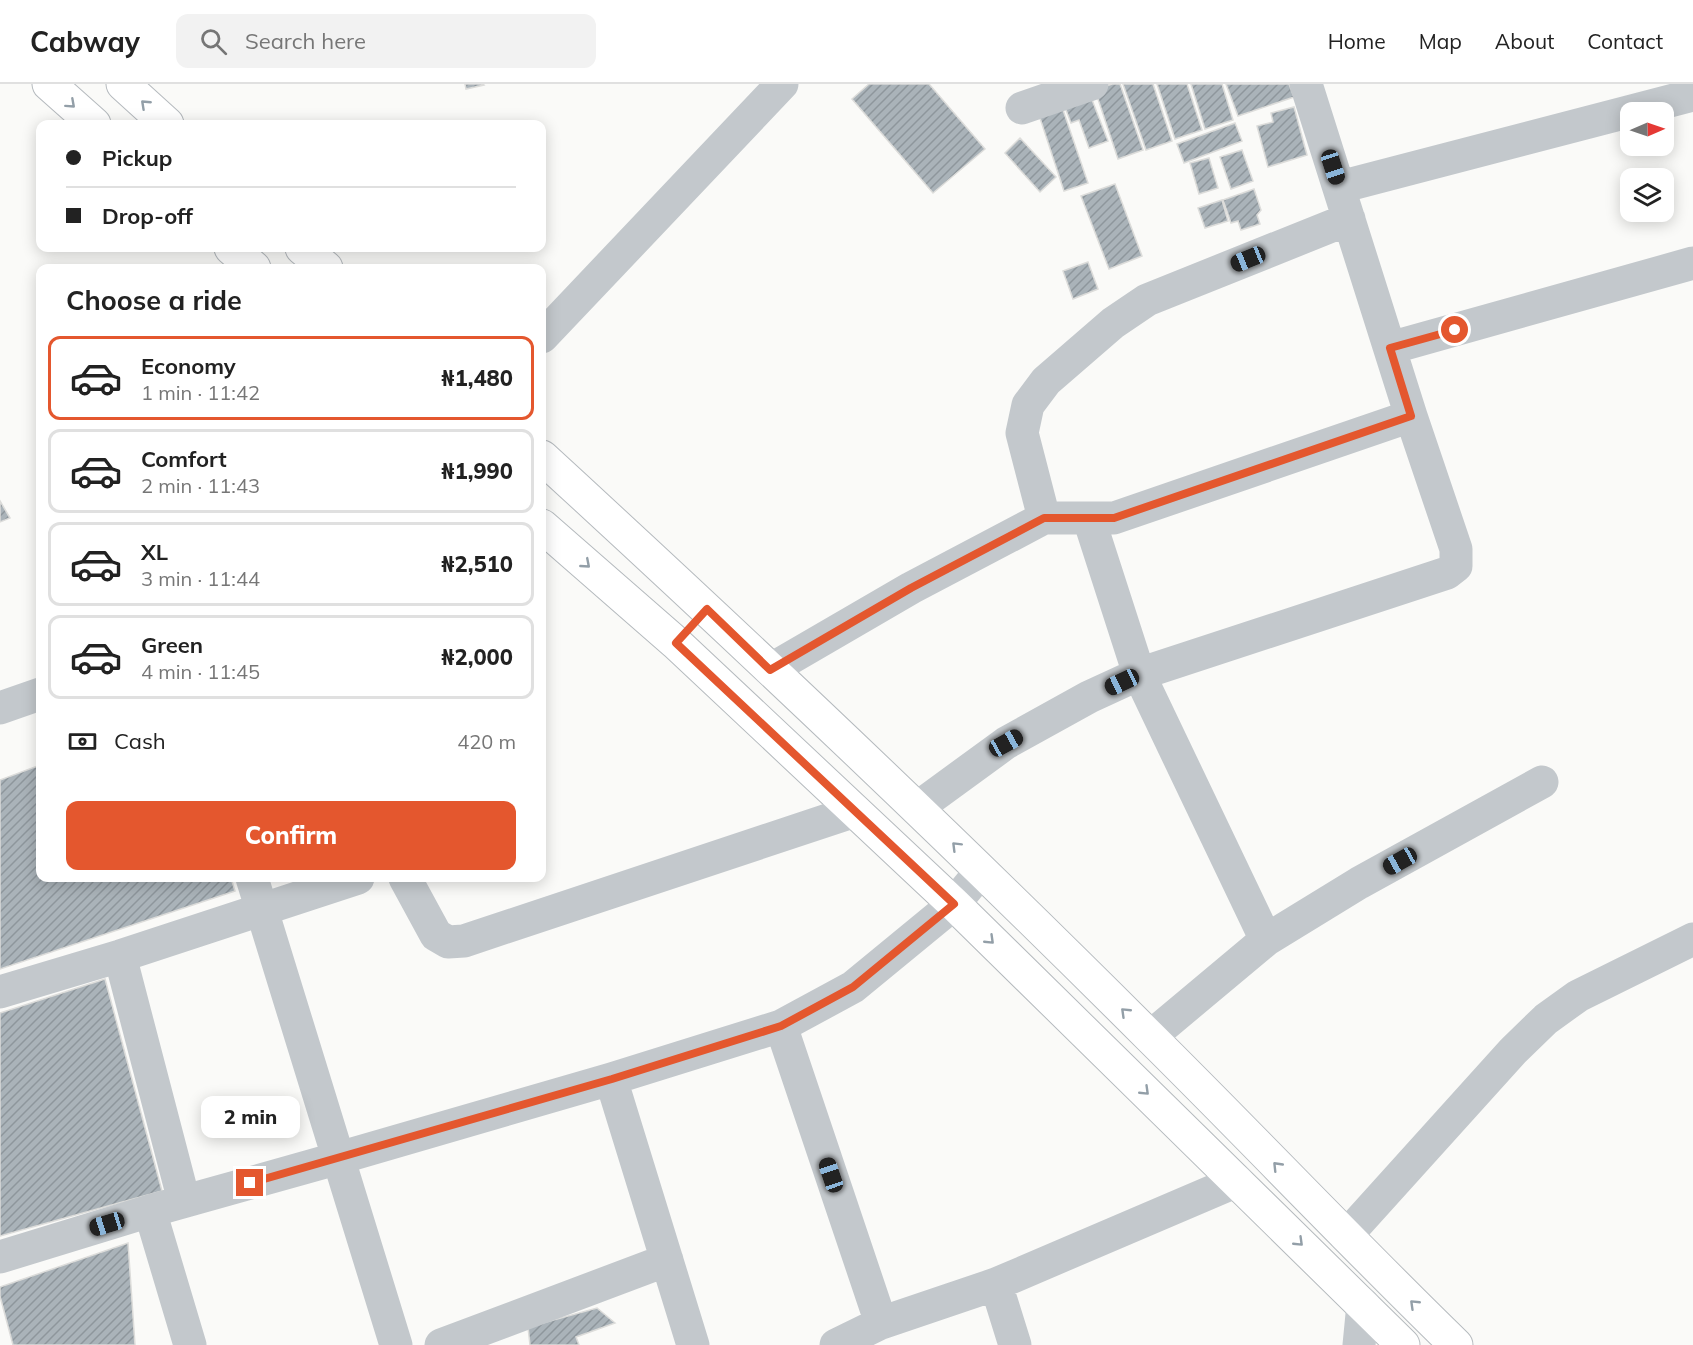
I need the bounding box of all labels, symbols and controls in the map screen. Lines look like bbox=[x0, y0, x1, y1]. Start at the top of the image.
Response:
search box bbox=[176, 14, 596, 68]
text: Cabway bbox=[30, 24, 140, 59]
icon: search bbox=[197, 25, 230, 58]
text: Search here bbox=[245, 27, 366, 55]
text: Home bbox=[1328, 28, 1386, 54]
text: Map bbox=[1419, 28, 1462, 54]
text: About bbox=[1495, 28, 1554, 54]
text: Contact bbox=[1587, 28, 1663, 54]
one-way arrow bbox=[64, 97, 75, 108]
one-way arrow bbox=[141, 100, 152, 111]
north arrow bbox=[1620, 102, 1674, 156]
map controls bbox=[1620, 102, 1674, 222]
text: Pickup bbox=[102, 144, 172, 172]
car bbox=[1319, 147, 1347, 187]
button: layers bbox=[1620, 168, 1674, 222]
text: Drop-off bbox=[102, 202, 193, 230]
car bbox=[1228, 244, 1268, 274]
text: Choose a ride bbox=[66, 283, 242, 317]
route start bbox=[1441, 316, 1468, 343]
icon: car bbox=[69, 351, 123, 405]
text: Economy bbox=[141, 352, 236, 380]
text: ₦1,480 bbox=[441, 364, 513, 392]
text: 1 min · 11:42 bbox=[141, 380, 260, 405]
icon: car bbox=[69, 444, 123, 498]
text: Comfort bbox=[141, 445, 227, 473]
text: ₦1,990 bbox=[441, 457, 513, 485]
text: 2 min · 11:43 bbox=[141, 473, 260, 498]
icon: car bbox=[69, 537, 123, 591]
text: XL bbox=[141, 538, 168, 566]
text: ₦2,510 bbox=[441, 550, 513, 578]
one-way arrow bbox=[579, 557, 590, 568]
text: 3 min · 11:44 bbox=[141, 566, 260, 591]
icon: car bbox=[69, 630, 123, 684]
text: Green bbox=[141, 631, 203, 659]
text: ₦2,000 bbox=[441, 643, 513, 671]
text: 4 min · 11:45 bbox=[141, 659, 260, 684]
car bbox=[1102, 666, 1142, 698]
icon: cash bbox=[66, 725, 99, 758]
car bbox=[986, 726, 1026, 760]
text: Cash bbox=[114, 727, 166, 755]
text: 420 m bbox=[457, 729, 516, 754]
button: Confirm bbox=[66, 801, 516, 870]
one-way arrow bbox=[952, 843, 963, 854]
car bbox=[1380, 844, 1420, 878]
one-way arrow bbox=[983, 932, 994, 943]
one-way arrow bbox=[1122, 1009, 1133, 1020]
one-way arrow bbox=[1137, 1083, 1148, 1094]
callout: 2 min bbox=[200, 1096, 300, 1138]
text: 2 min bbox=[224, 1104, 277, 1129]
car bbox=[817, 1155, 845, 1195]
one-way arrow bbox=[1273, 1162, 1284, 1172]
route end bbox=[236, 1169, 263, 1196]
car bbox=[87, 1210, 127, 1238]
one-way arrow bbox=[1291, 1234, 1302, 1245]
one-way arrow bbox=[1411, 1301, 1422, 1312]

